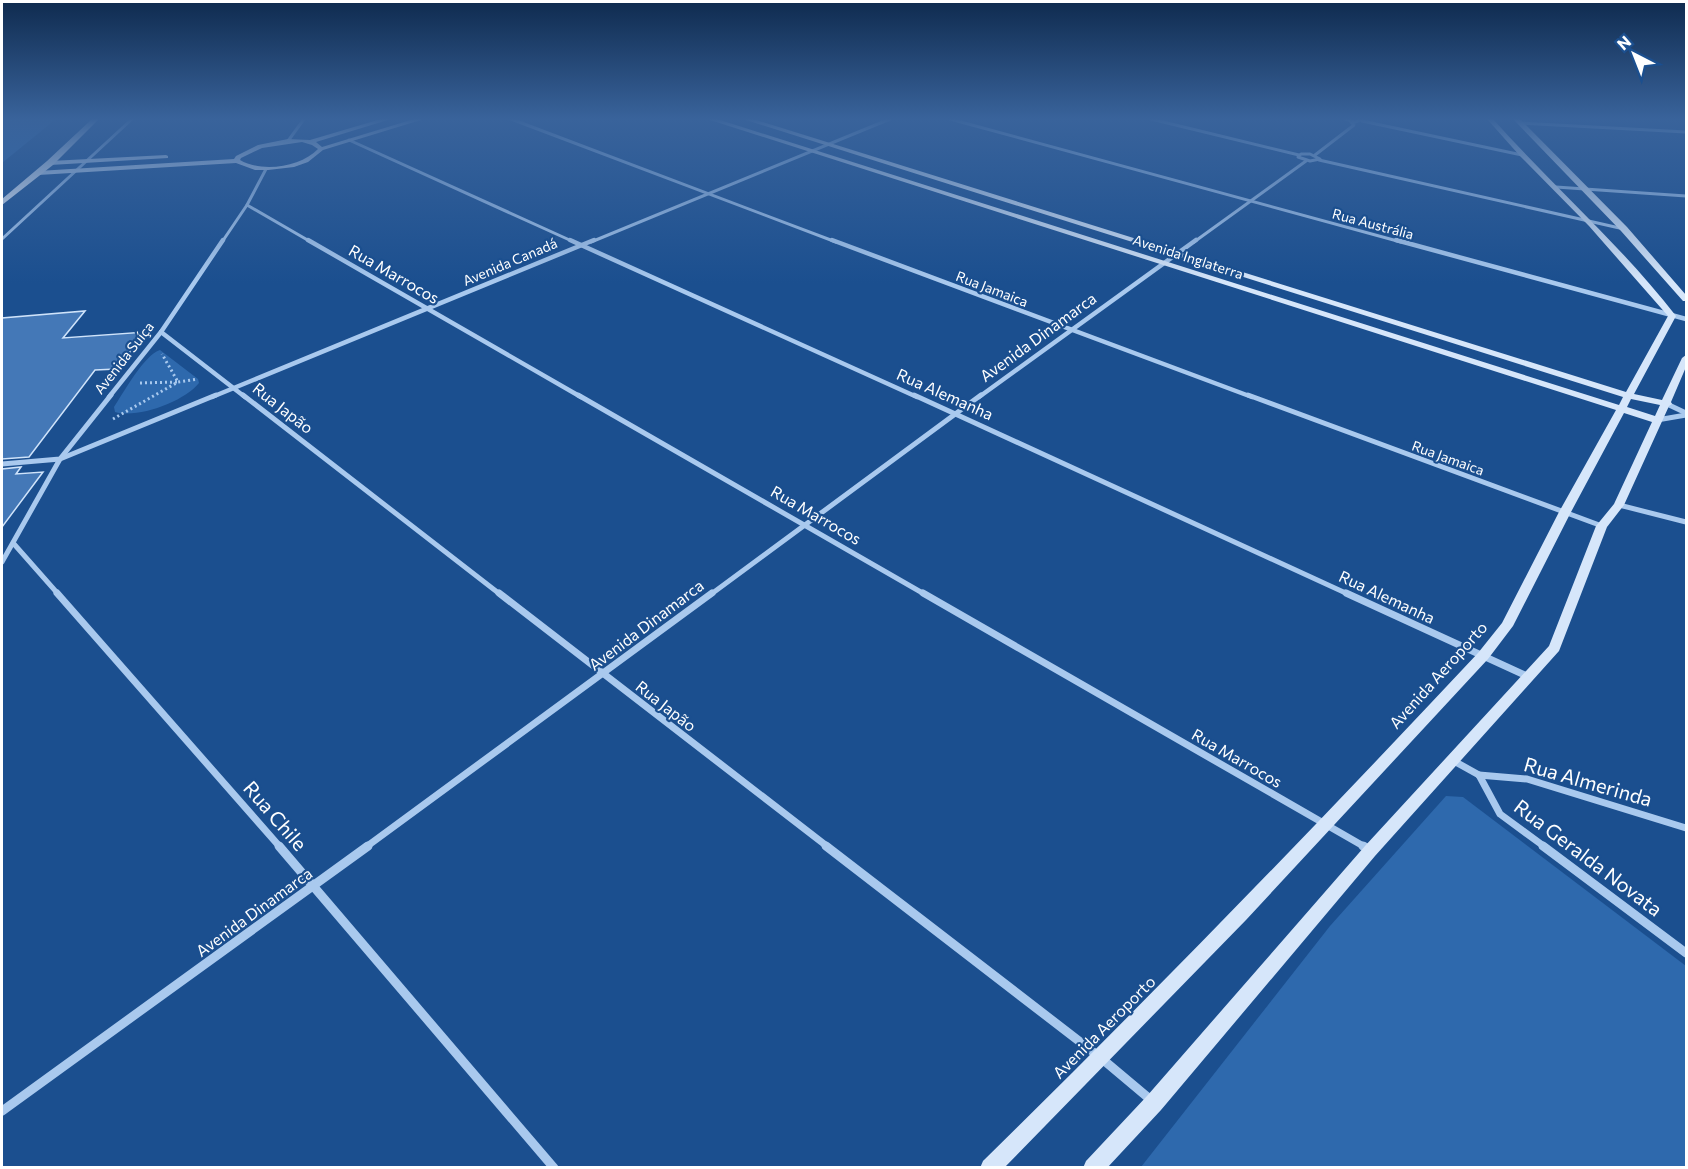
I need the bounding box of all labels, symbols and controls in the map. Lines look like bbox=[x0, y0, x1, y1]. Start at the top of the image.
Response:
north arrow bbox=[1604, 24, 1664, 84]
text: N bbox=[1613, 31, 1634, 54]
street label: Rua Austrália bbox=[1330, 204, 1416, 243]
street label: Avenida Inglaterra bbox=[1131, 231, 1245, 282]
street label: Avenida Canadá bbox=[460, 234, 560, 289]
street label: Rua Marrocos bbox=[346, 240, 443, 307]
street label: Rua Jamaica bbox=[954, 267, 1031, 310]
street label: Avenida Dinamarca bbox=[976, 288, 1099, 385]
street label: Avenida Suíça bbox=[90, 318, 157, 397]
street label: Rua Alemanha bbox=[894, 364, 996, 423]
street label: Rua Japão bbox=[249, 378, 317, 437]
street label: Rua Jamaica bbox=[1410, 437, 1487, 478]
street label: Rua Marrocos bbox=[768, 481, 865, 548]
street label: Rua Alemanha bbox=[1336, 566, 1438, 627]
street label: Avenida Dinamarca bbox=[585, 575, 707, 674]
street label: Avenida Aeroporto bbox=[1385, 617, 1491, 732]
street label: Rua Japão bbox=[632, 676, 700, 735]
street label: Rua Marrocos bbox=[1189, 724, 1286, 791]
street label: Rua Almerinda bbox=[1521, 751, 1655, 811]
street label: Rua Chile bbox=[239, 776, 313, 855]
street label: Rua Geralda Novata bbox=[1510, 794, 1667, 921]
street label: Avenida Dinamarca bbox=[192, 863, 315, 960]
street label: Avenida Aeroporto bbox=[1049, 972, 1159, 1082]

